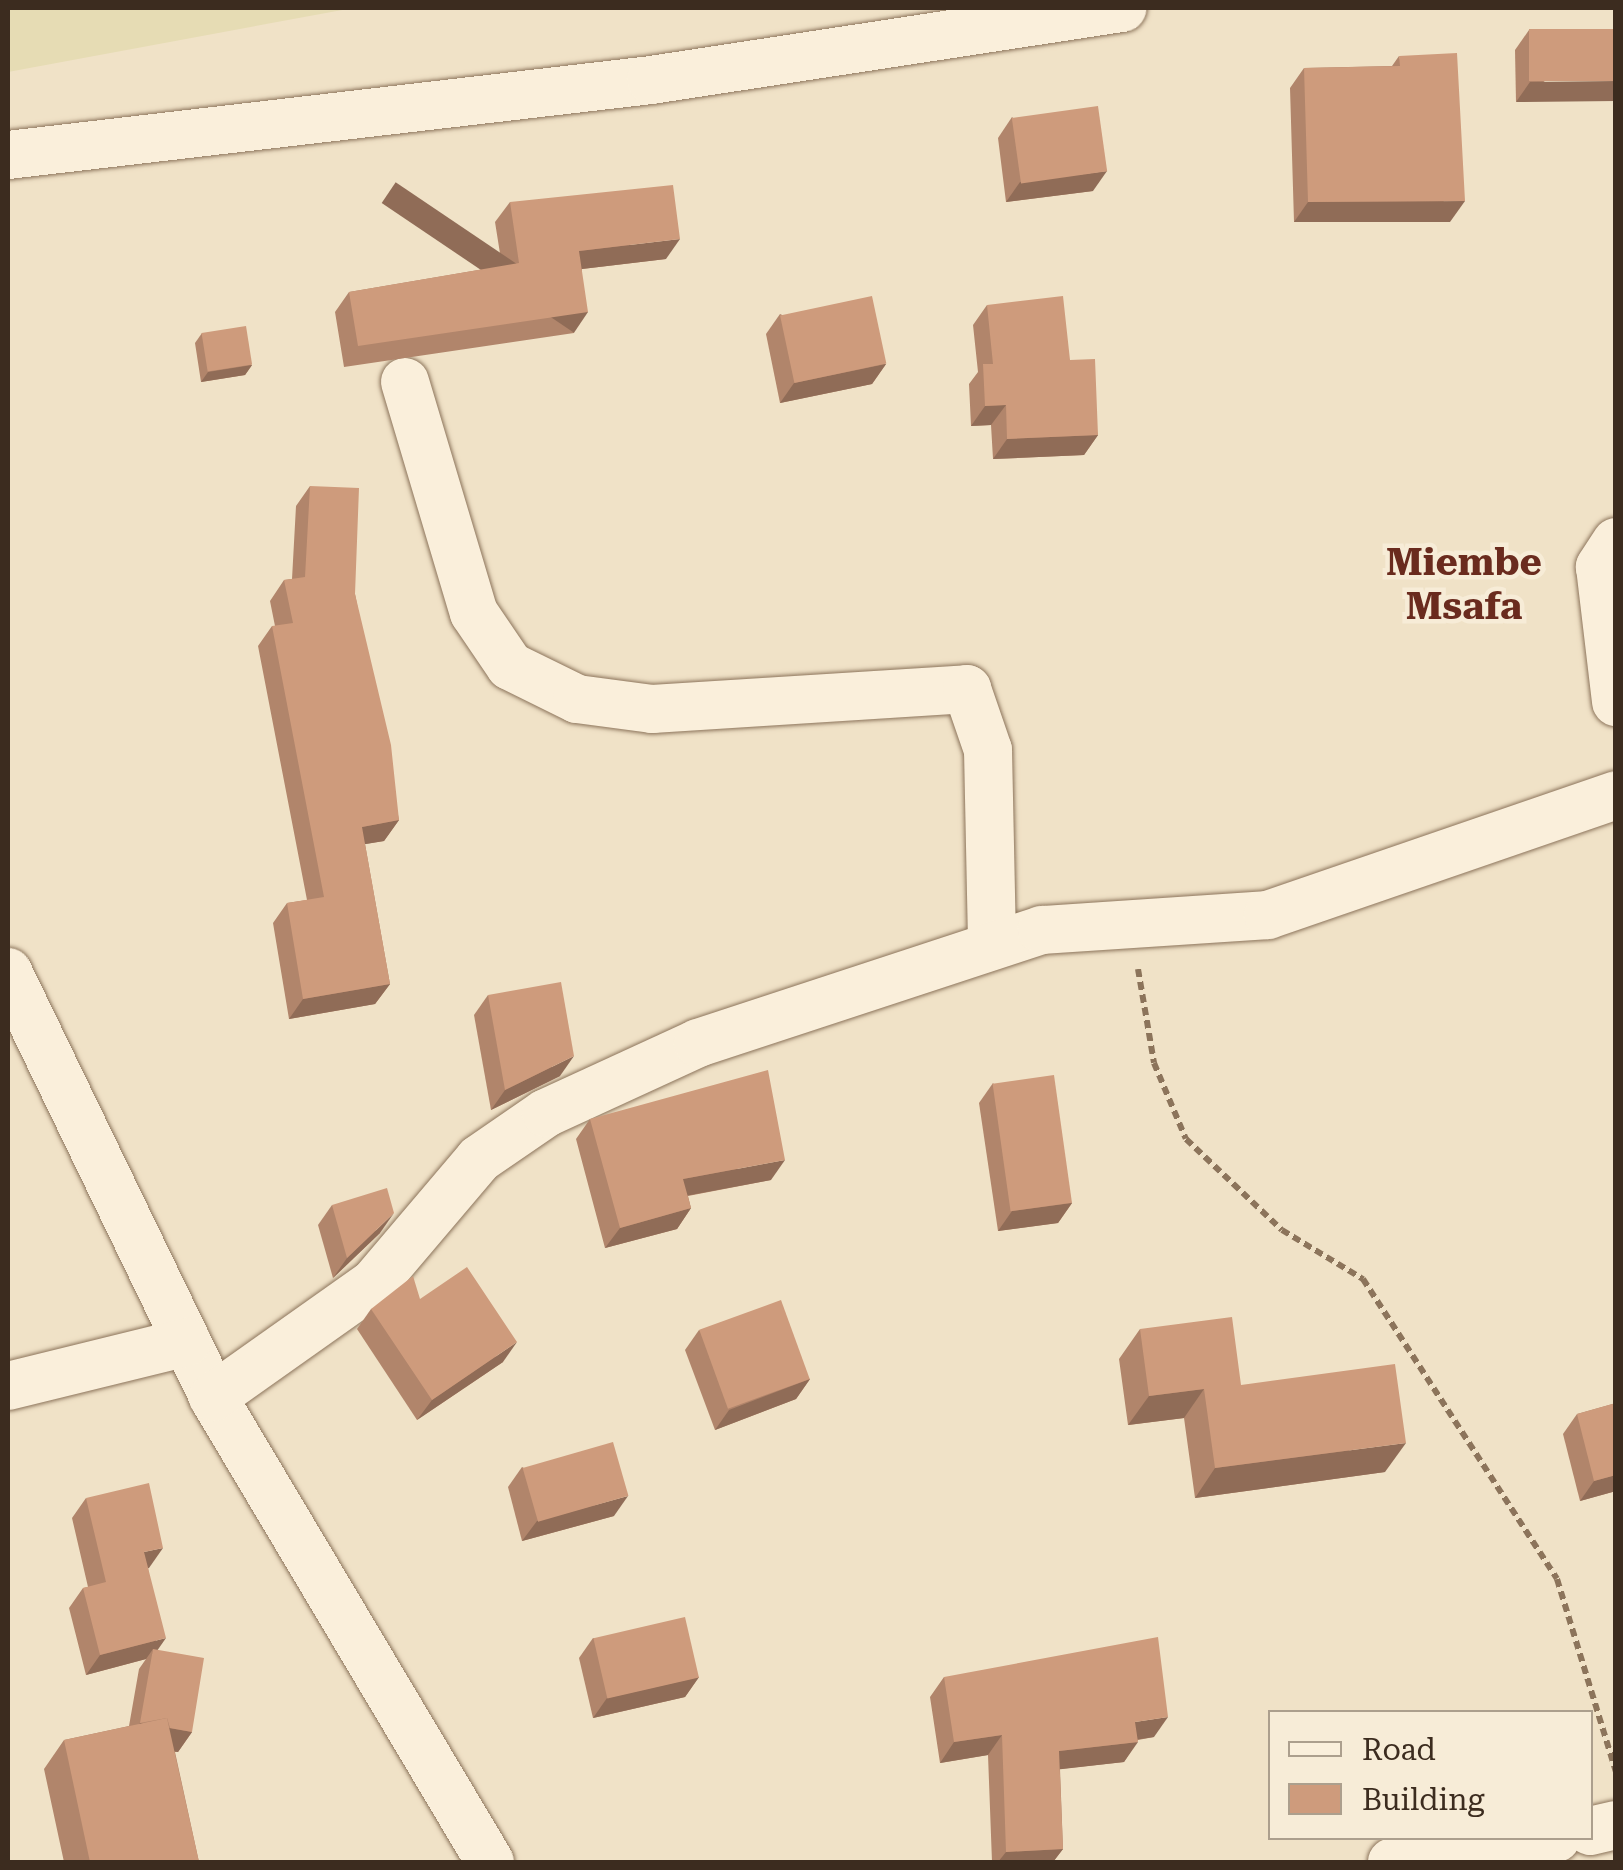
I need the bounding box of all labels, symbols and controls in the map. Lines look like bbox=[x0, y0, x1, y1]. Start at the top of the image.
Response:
district label: Miembe Msafa bbox=[1386, 540, 1542, 630]
legend bbox=[1268, 1710, 1593, 1840]
text: Road bbox=[1362, 1732, 1436, 1767]
text: Building bbox=[1362, 1782, 1485, 1817]

